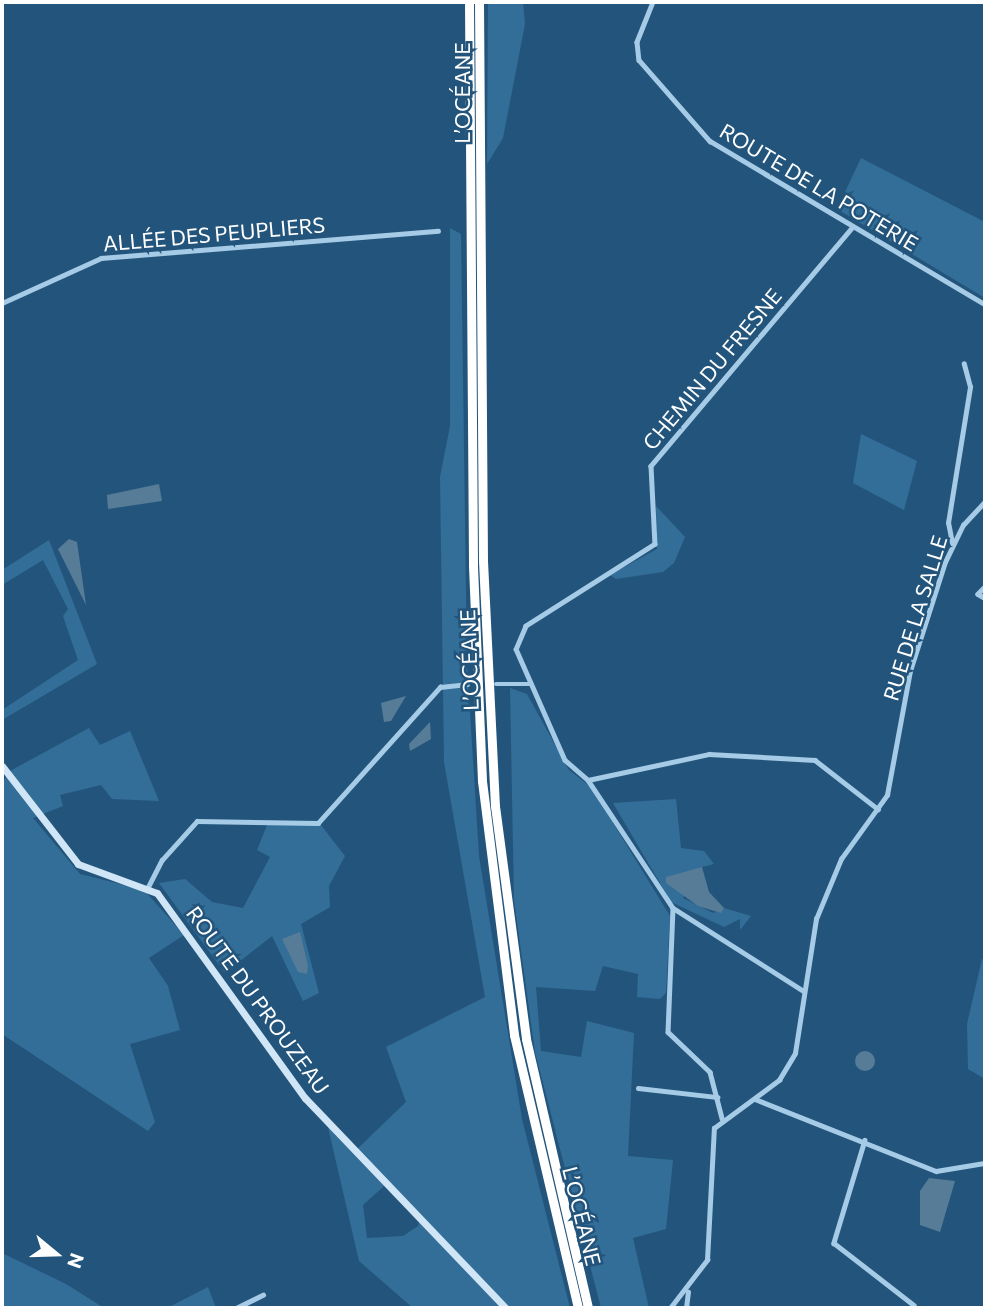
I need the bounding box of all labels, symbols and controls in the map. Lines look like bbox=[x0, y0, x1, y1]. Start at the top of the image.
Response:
street label: L’OCÉANE bbox=[449, 42, 475, 144]
street label: ROUTE DE LA POTERIE bbox=[715, 118, 923, 256]
street label: ALLÉE DES PEUPLIERS bbox=[102, 212, 326, 256]
street label: CHEMIN DU FRESNE bbox=[637, 283, 787, 455]
street label: RUE DE LA SALLE bbox=[878, 532, 952, 704]
street label: L’OCÉANE bbox=[455, 609, 483, 711]
street label: ROUTE DU PROUZEAU bbox=[181, 901, 335, 1099]
street label: L’OCÉANE bbox=[557, 1164, 607, 1268]
north arrow bbox=[21, 1219, 91, 1289]
text: N bbox=[63, 1251, 90, 1271]

